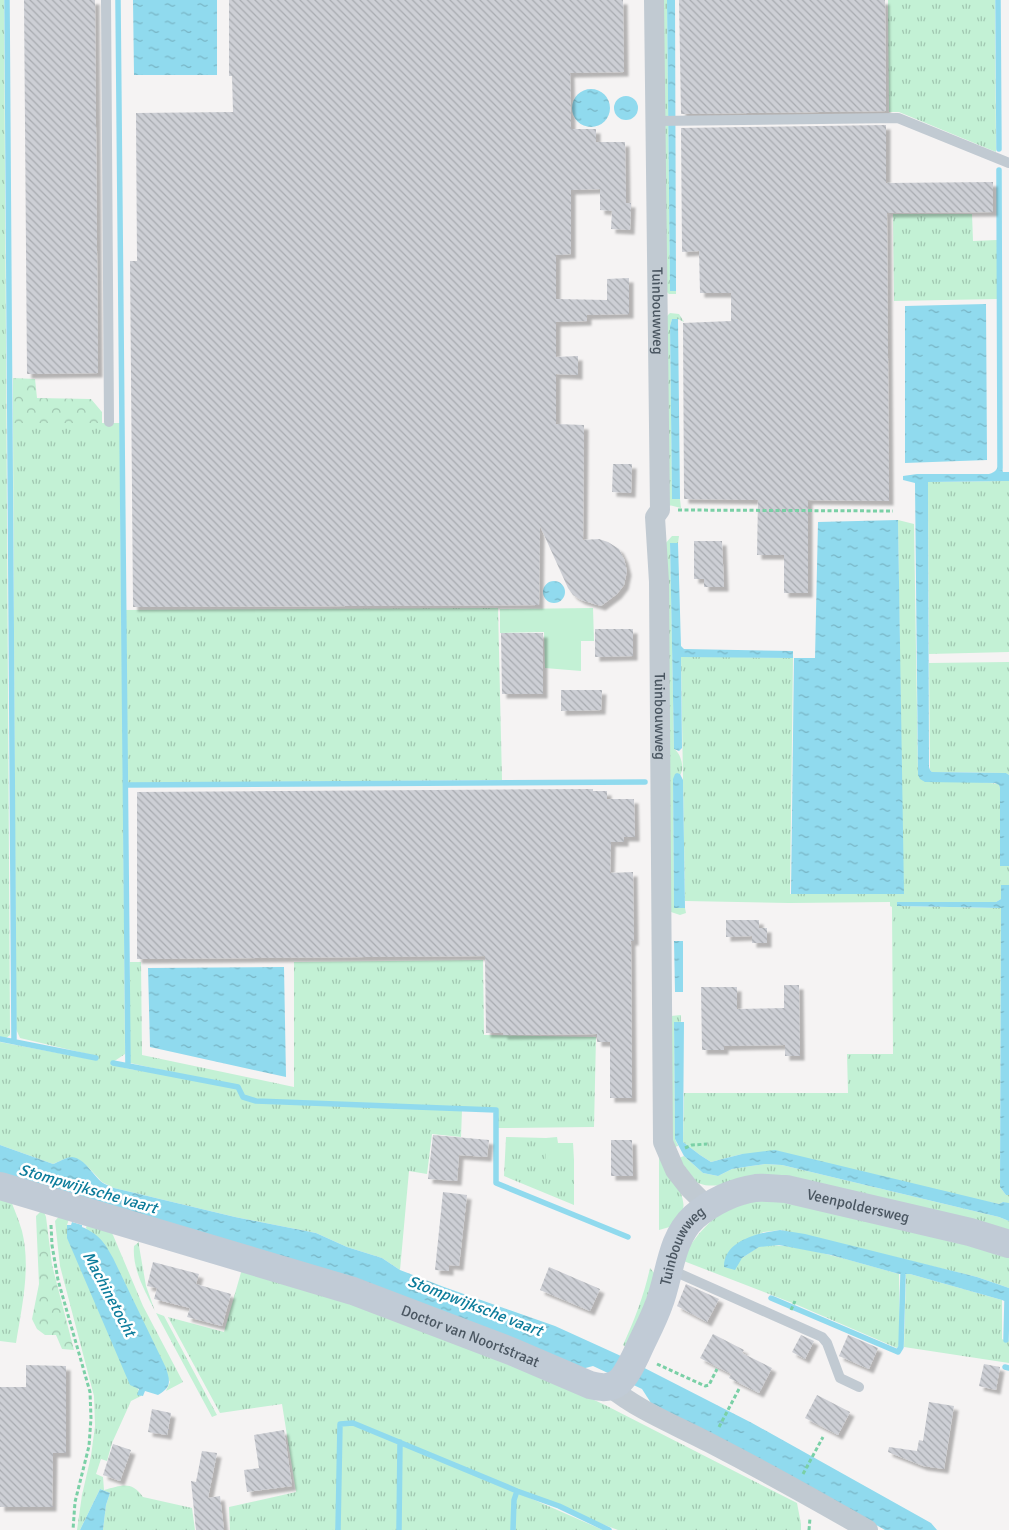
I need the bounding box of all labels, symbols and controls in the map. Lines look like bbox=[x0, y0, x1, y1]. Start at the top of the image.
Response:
street label: Tuinbouwweg bbox=[648, 267, 667, 355]
street label: Tuinbouwweg bbox=[651, 672, 669, 760]
water label: Stompwijksche vaart bbox=[17, 1160, 162, 1219]
street label: Veenpoldersweg bbox=[805, 1185, 911, 1227]
street label: Tuinbouwweg bbox=[656, 1202, 709, 1287]
water label: Machinetocht bbox=[78, 1248, 141, 1342]
water label: Stompwijksche vaart bbox=[405, 1271, 547, 1342]
street label: Doctor van Noortstraat bbox=[399, 1301, 542, 1371]

